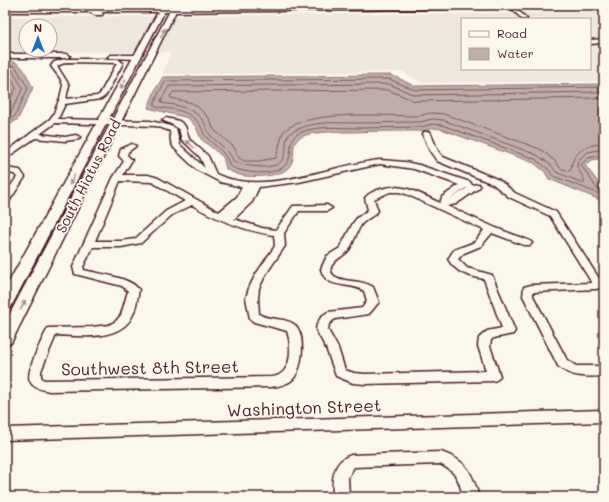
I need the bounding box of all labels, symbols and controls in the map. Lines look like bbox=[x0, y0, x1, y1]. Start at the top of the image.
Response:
north arrow bbox=[18, 18, 58, 58]
legend bbox=[461, 18, 591, 70]
text: N bbox=[34, 20, 42, 35]
text: Road bbox=[497, 25, 527, 41]
one-way arrow bbox=[159, 27, 166, 39]
text: Water bbox=[497, 45, 534, 61]
one-way arrow bbox=[120, 79, 127, 90]
street label: South Hiatus Road bbox=[51, 116, 125, 236]
one-way arrow bbox=[185, 139, 195, 148]
one-way arrow bbox=[68, 174, 75, 186]
one-way arrow bbox=[19, 299, 26, 310]
street label: Southwest 8th Street bbox=[61, 354, 239, 380]
street label: Washington Street bbox=[226, 393, 382, 421]

